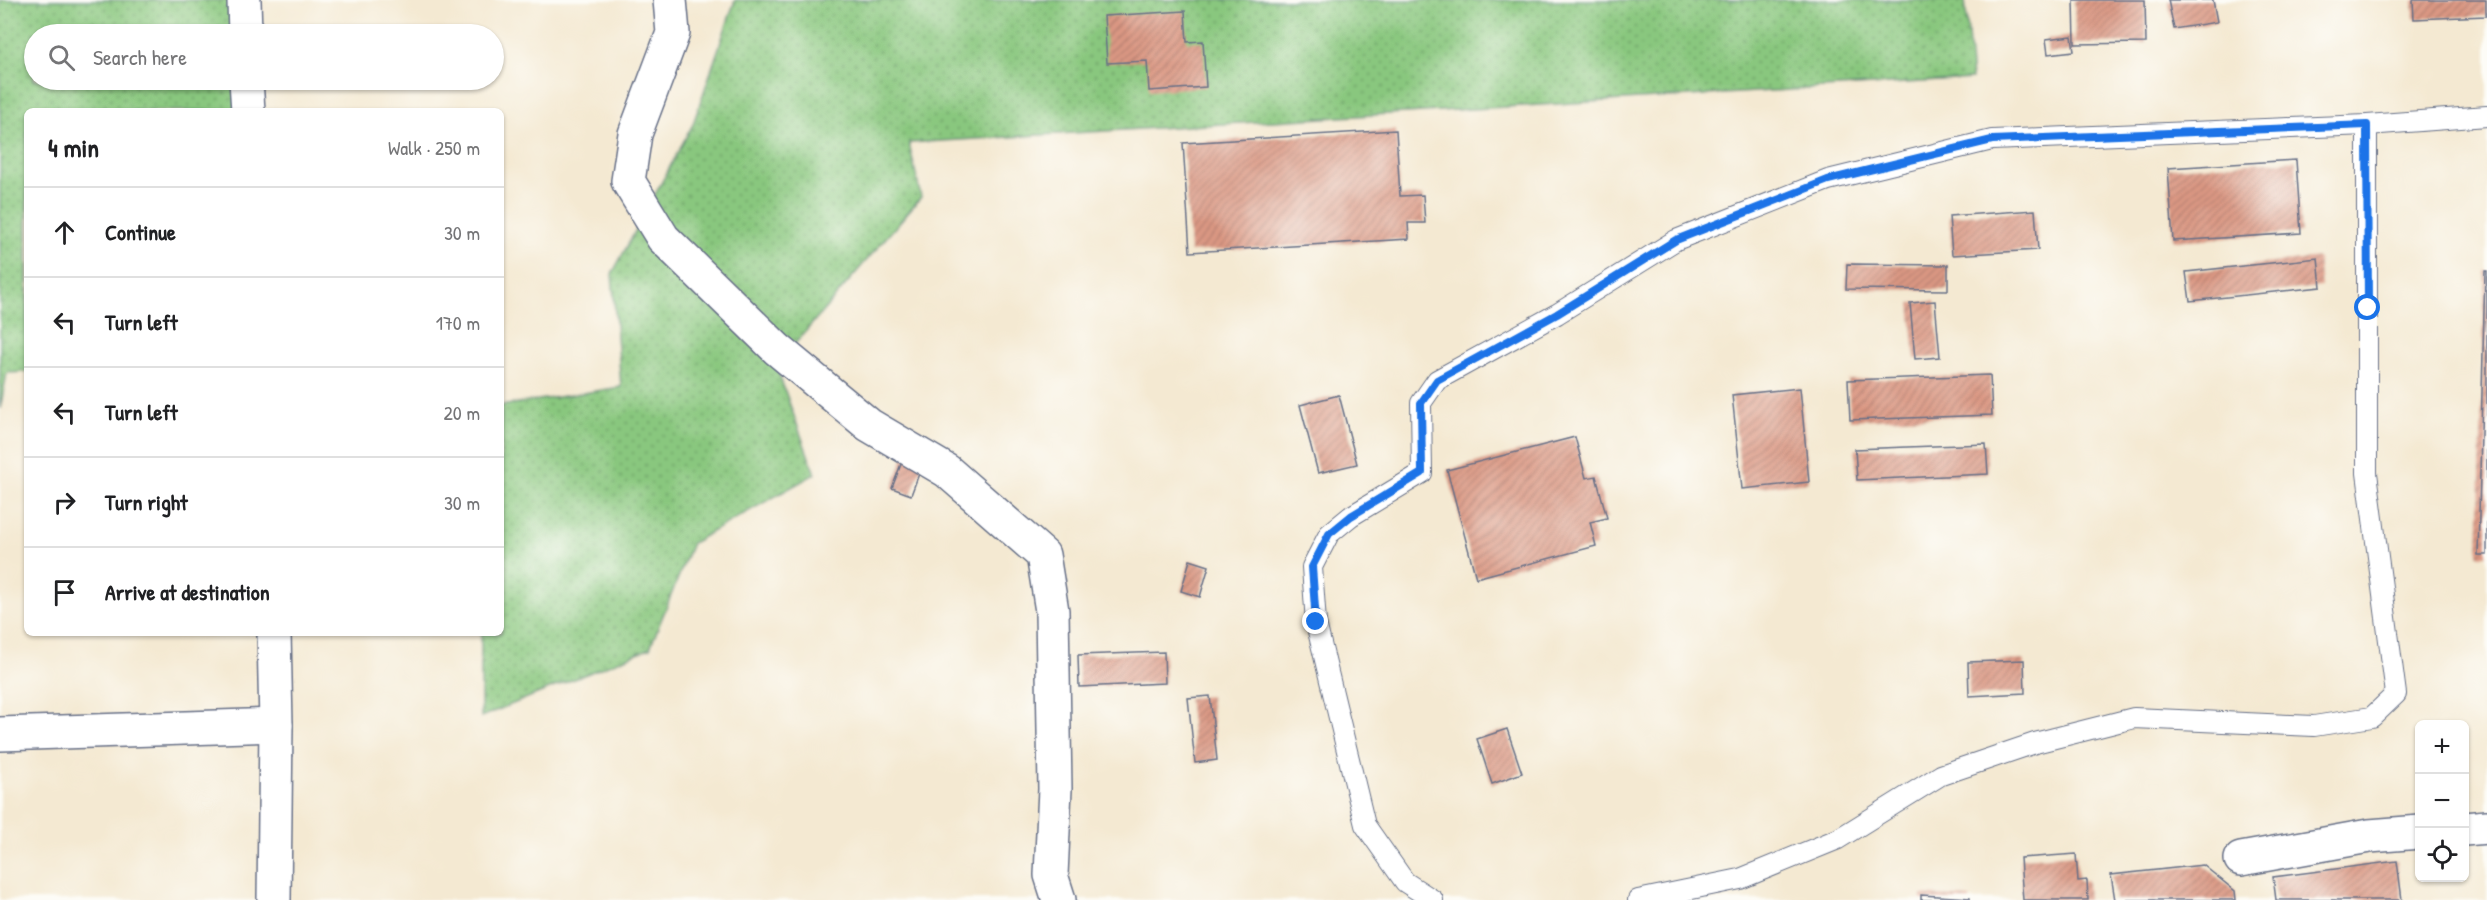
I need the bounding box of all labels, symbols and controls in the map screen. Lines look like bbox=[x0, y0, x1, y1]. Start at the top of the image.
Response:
search box bbox=[24, 24, 504, 90]
icon: search bbox=[45, 41, 78, 74]
text: Search here bbox=[93, 42, 187, 72]
text: 4 min bbox=[48, 130, 99, 165]
text: Walk · 250 m bbox=[388, 134, 480, 161]
icon: ahead bbox=[48, 216, 81, 249]
text: Continue bbox=[105, 217, 176, 247]
text: 30 m bbox=[444, 219, 480, 246]
route start bbox=[2354, 294, 2380, 320]
icon: left bbox=[48, 306, 81, 339]
text: Turn left bbox=[105, 307, 178, 337]
text: 170 m bbox=[436, 309, 480, 336]
icon: left bbox=[48, 396, 81, 429]
text: Turn left bbox=[105, 397, 178, 427]
text: 20 m bbox=[443, 399, 480, 426]
icon: right bbox=[48, 486, 81, 519]
text: Turn right bbox=[105, 487, 188, 517]
text: 30 m bbox=[444, 489, 480, 516]
icon: arrive bbox=[48, 576, 81, 609]
text: Arrive at destination bbox=[105, 577, 270, 607]
route end bbox=[1302, 608, 1328, 634]
map controls bbox=[2415, 720, 2469, 882]
button: + bbox=[2415, 720, 2469, 774]
button: − bbox=[2415, 774, 2469, 828]
button: locate bbox=[2415, 828, 2469, 882]

